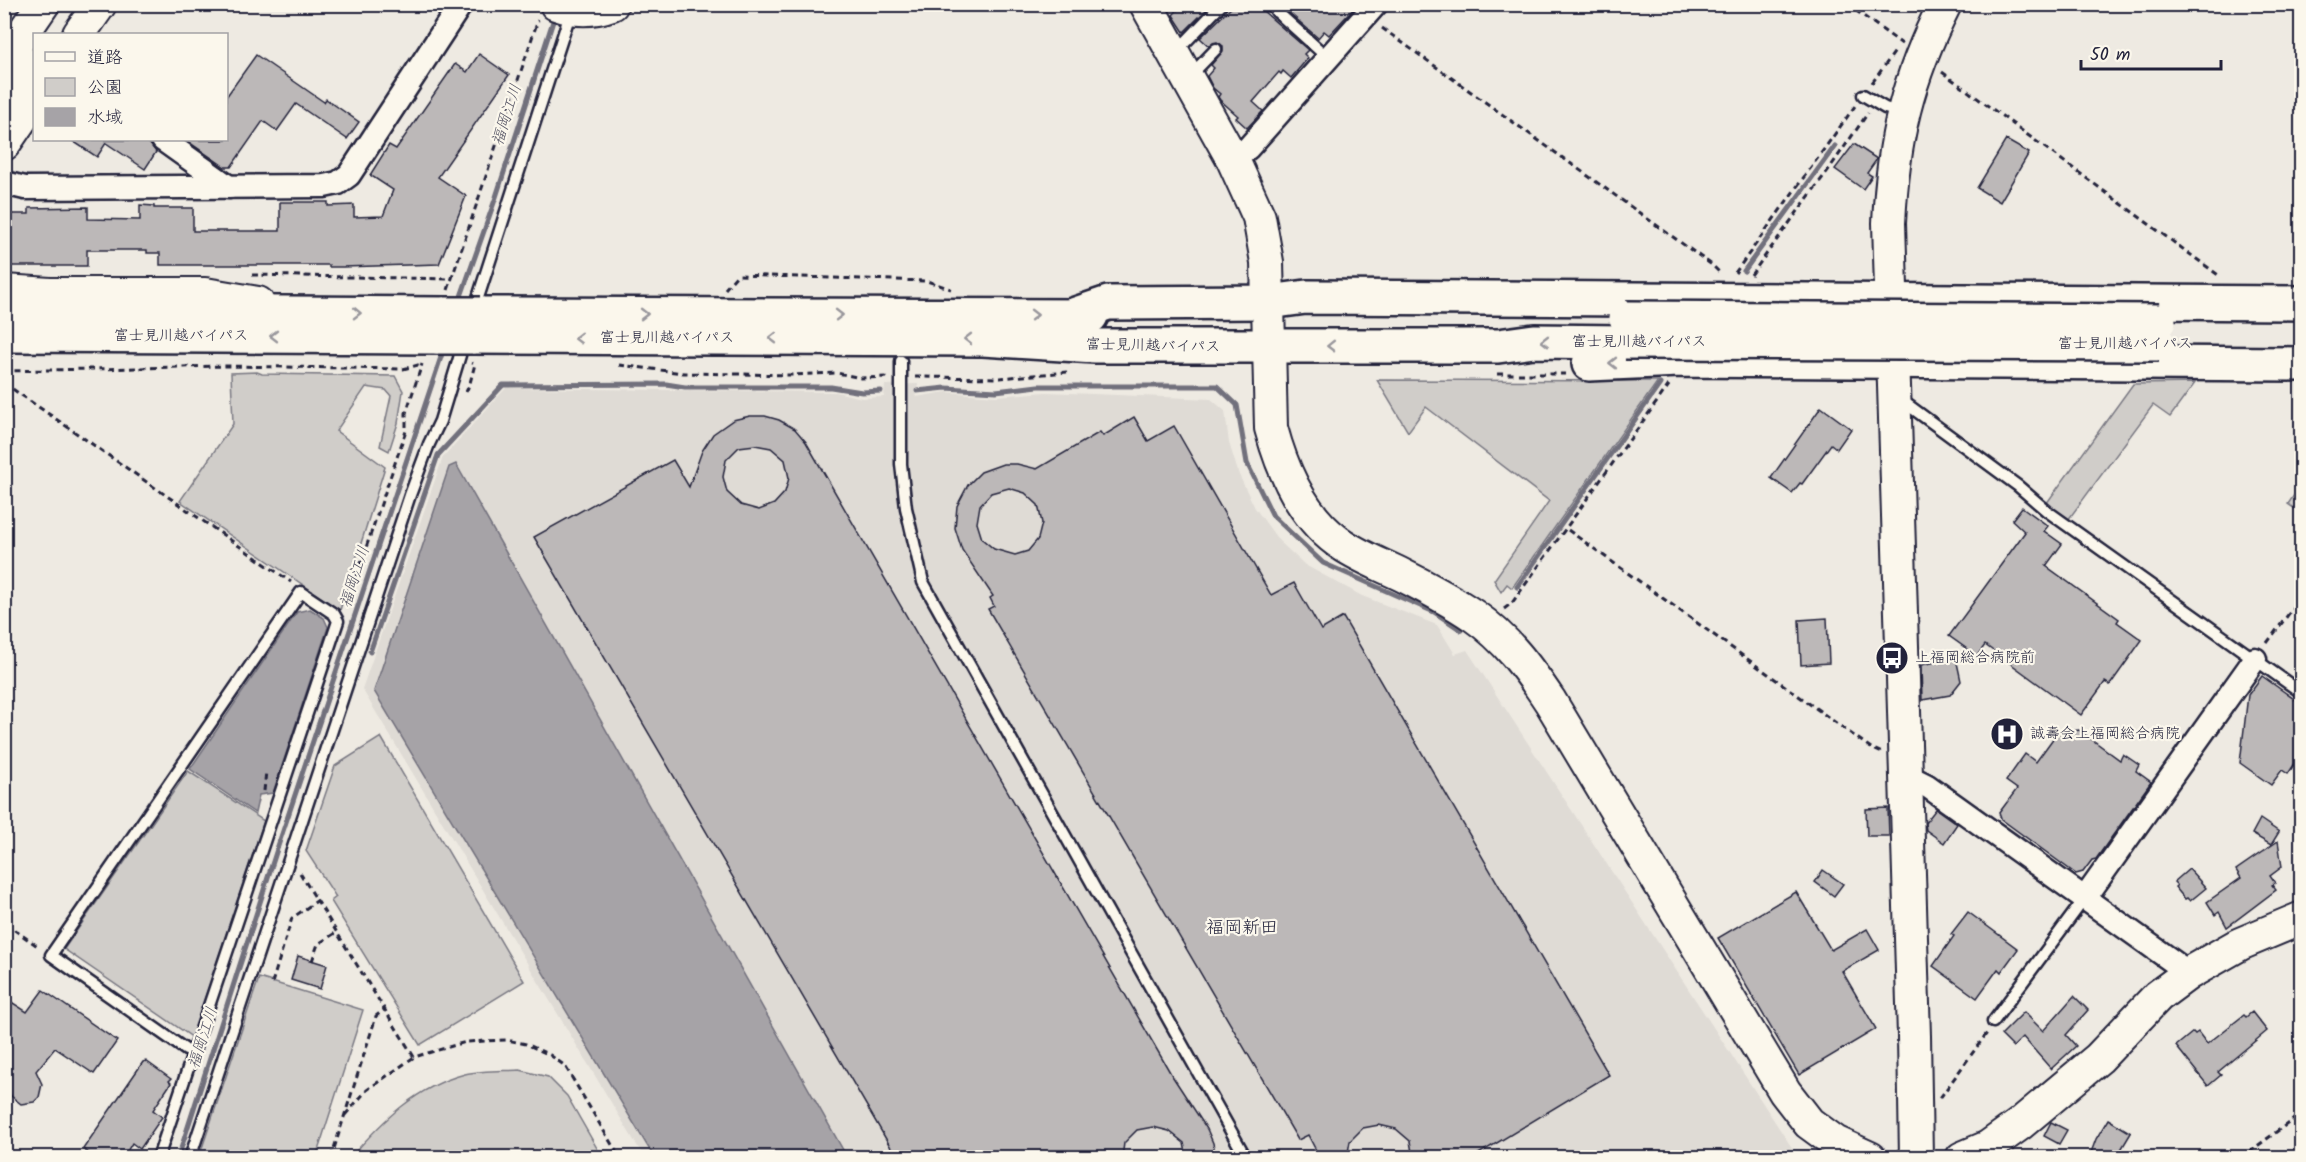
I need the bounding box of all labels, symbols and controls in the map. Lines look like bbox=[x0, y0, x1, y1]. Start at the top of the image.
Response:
legend bbox=[33, 33, 228, 141]
scale bar bbox=[2081, 33, 2220, 71]
text: 50 m bbox=[2090, 41, 2130, 70]
text: 道路 bbox=[87, 44, 123, 73]
text: 公園 bbox=[87, 74, 123, 103]
water label: 福岡江川 bbox=[485, 81, 529, 149]
text: 水域 bbox=[87, 104, 123, 133]
one-way arrow bbox=[352, 307, 361, 319]
one-way arrow bbox=[639, 308, 648, 320]
one-way arrow bbox=[834, 309, 843, 321]
one-way arrow bbox=[1029, 309, 1038, 322]
street label: 富士見川越バイパス bbox=[114, 324, 248, 348]
street label: 富士見川越バイパス bbox=[600, 326, 734, 350]
one-way arrow bbox=[270, 330, 279, 342]
street label: 富士見川越バイパス bbox=[1572, 330, 1706, 354]
one-way arrow bbox=[574, 332, 583, 344]
one-way arrow bbox=[769, 332, 778, 344]
street label: 富士見川越バイパス bbox=[2058, 332, 2192, 356]
one-way arrow bbox=[964, 333, 973, 345]
street label: 富士見川越バイパス bbox=[1085, 333, 1221, 359]
one-way arrow bbox=[1541, 335, 1550, 347]
one-way arrow bbox=[1327, 340, 1336, 352]
one-way arrow bbox=[1609, 357, 1618, 369]
water label: 福岡江川 bbox=[333, 543, 377, 611]
bus stop icon: 上福岡総合病院前 bbox=[1874, 640, 1910, 676]
place label: 上福岡総合病院前 bbox=[1915, 646, 2035, 670]
hospital icon: 誠壽会上福岡総合病院 bbox=[1989, 716, 2025, 752]
place label: 誠壽会上福岡総合病院 bbox=[2030, 722, 2180, 746]
district label: 福岡新田 bbox=[1206, 914, 1278, 943]
water label: 福岡江川 bbox=[181, 1004, 225, 1072]

